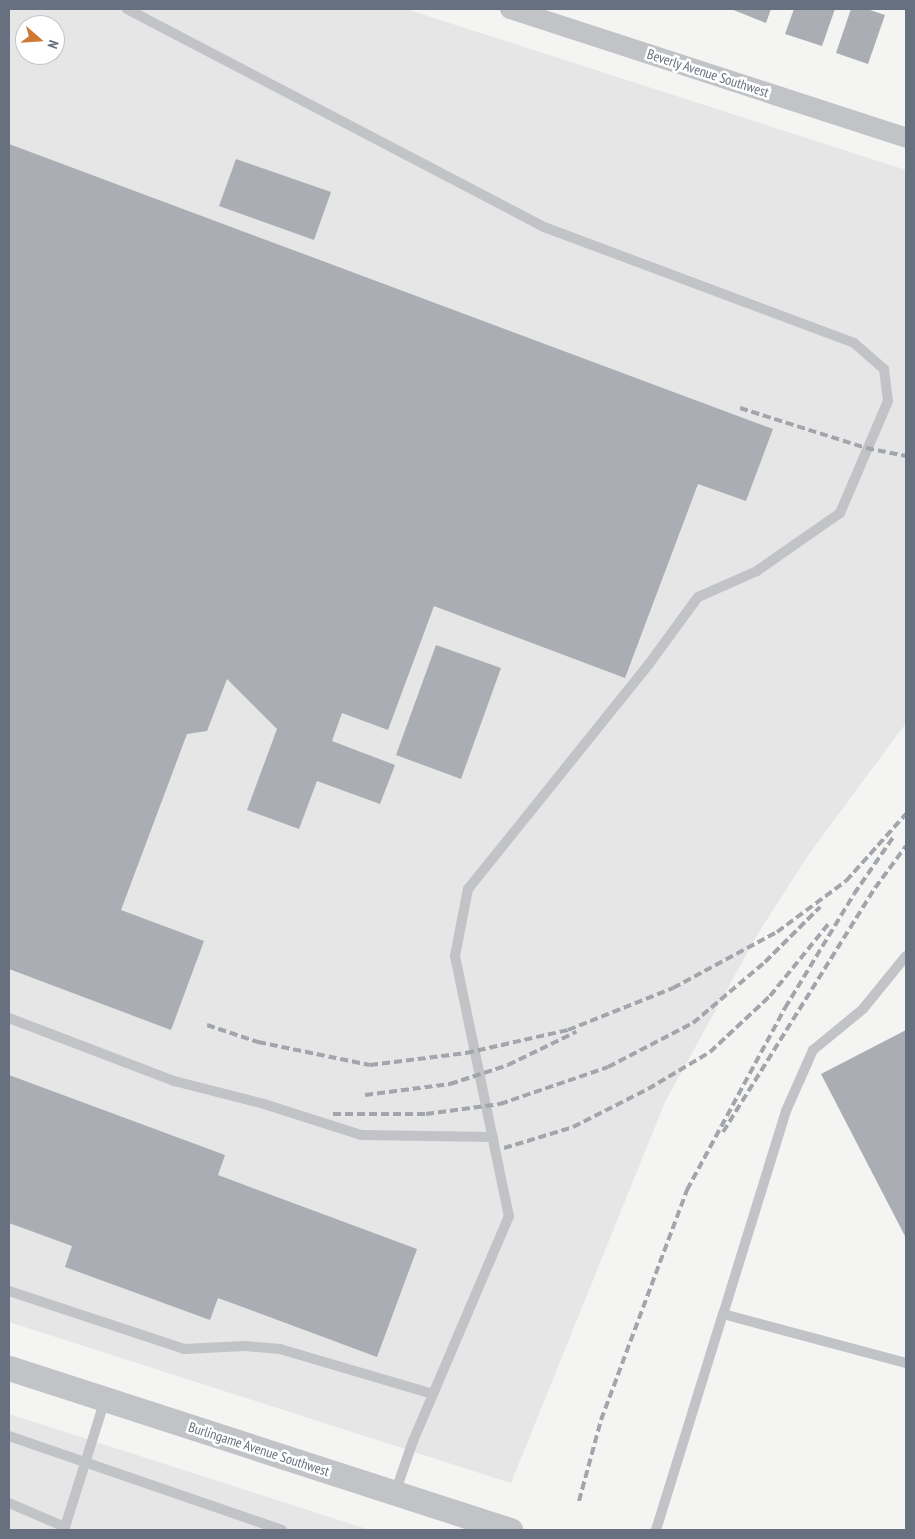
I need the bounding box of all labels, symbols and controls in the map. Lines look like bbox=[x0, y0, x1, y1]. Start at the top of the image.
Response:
north arrow bbox=[15, 15, 65, 65]
text: N bbox=[43, 38, 63, 51]
street label: Beverly Avenue Southwest bbox=[645, 45, 771, 101]
street label: Burlingame Avenue Southwest bbox=[186, 1418, 332, 1480]

